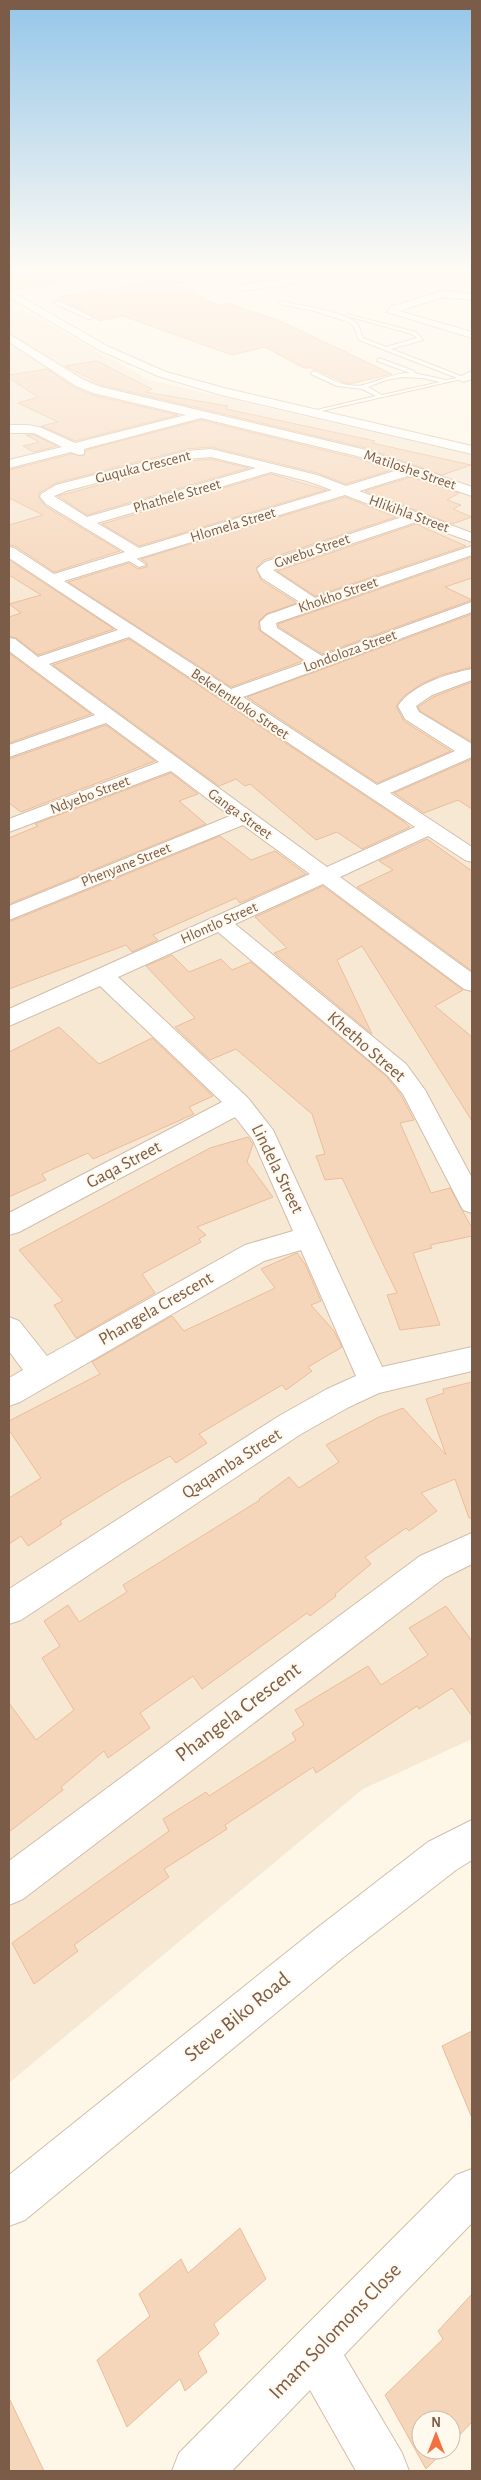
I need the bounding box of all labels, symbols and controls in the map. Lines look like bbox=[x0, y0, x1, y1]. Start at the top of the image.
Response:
street label: Matiloshe Street bbox=[362, 447, 458, 493]
street label: Guquka Crescent bbox=[94, 448, 192, 486]
street label: Phathele Street bbox=[131, 476, 223, 516]
street label: Hlikihla Street bbox=[367, 493, 451, 536]
street label: Hlomela Street bbox=[188, 505, 278, 545]
street label: Gwebu Street bbox=[272, 531, 352, 571]
street label: Khokho Street bbox=[296, 574, 380, 616]
street label: Londoloza Street bbox=[301, 627, 399, 675]
street label: Bekelentloko Street bbox=[188, 666, 292, 742]
street label: Ndyebo Street bbox=[48, 773, 132, 817]
street label: Ganga Street bbox=[205, 786, 275, 842]
street label: Phenyane Street bbox=[79, 840, 173, 890]
street label: Hlontlo Street bbox=[178, 899, 260, 947]
street label: Khetho Street bbox=[324, 1008, 409, 1086]
street label: Lindela Street bbox=[248, 1122, 306, 1217]
street label: Gaqa Street bbox=[84, 1138, 165, 1192]
street label: Phangela Crescent bbox=[96, 1269, 217, 1349]
street label: Qaqamba Street bbox=[179, 1425, 285, 1503]
street label: Phangela Crescent bbox=[172, 1658, 305, 1766]
street label: Steve Biko Road bbox=[180, 1968, 294, 2066]
street label: Imam Solomons Close bbox=[265, 2259, 405, 2403]
north arrow bbox=[411, 2410, 461, 2460]
text: N bbox=[431, 2416, 441, 2430]

